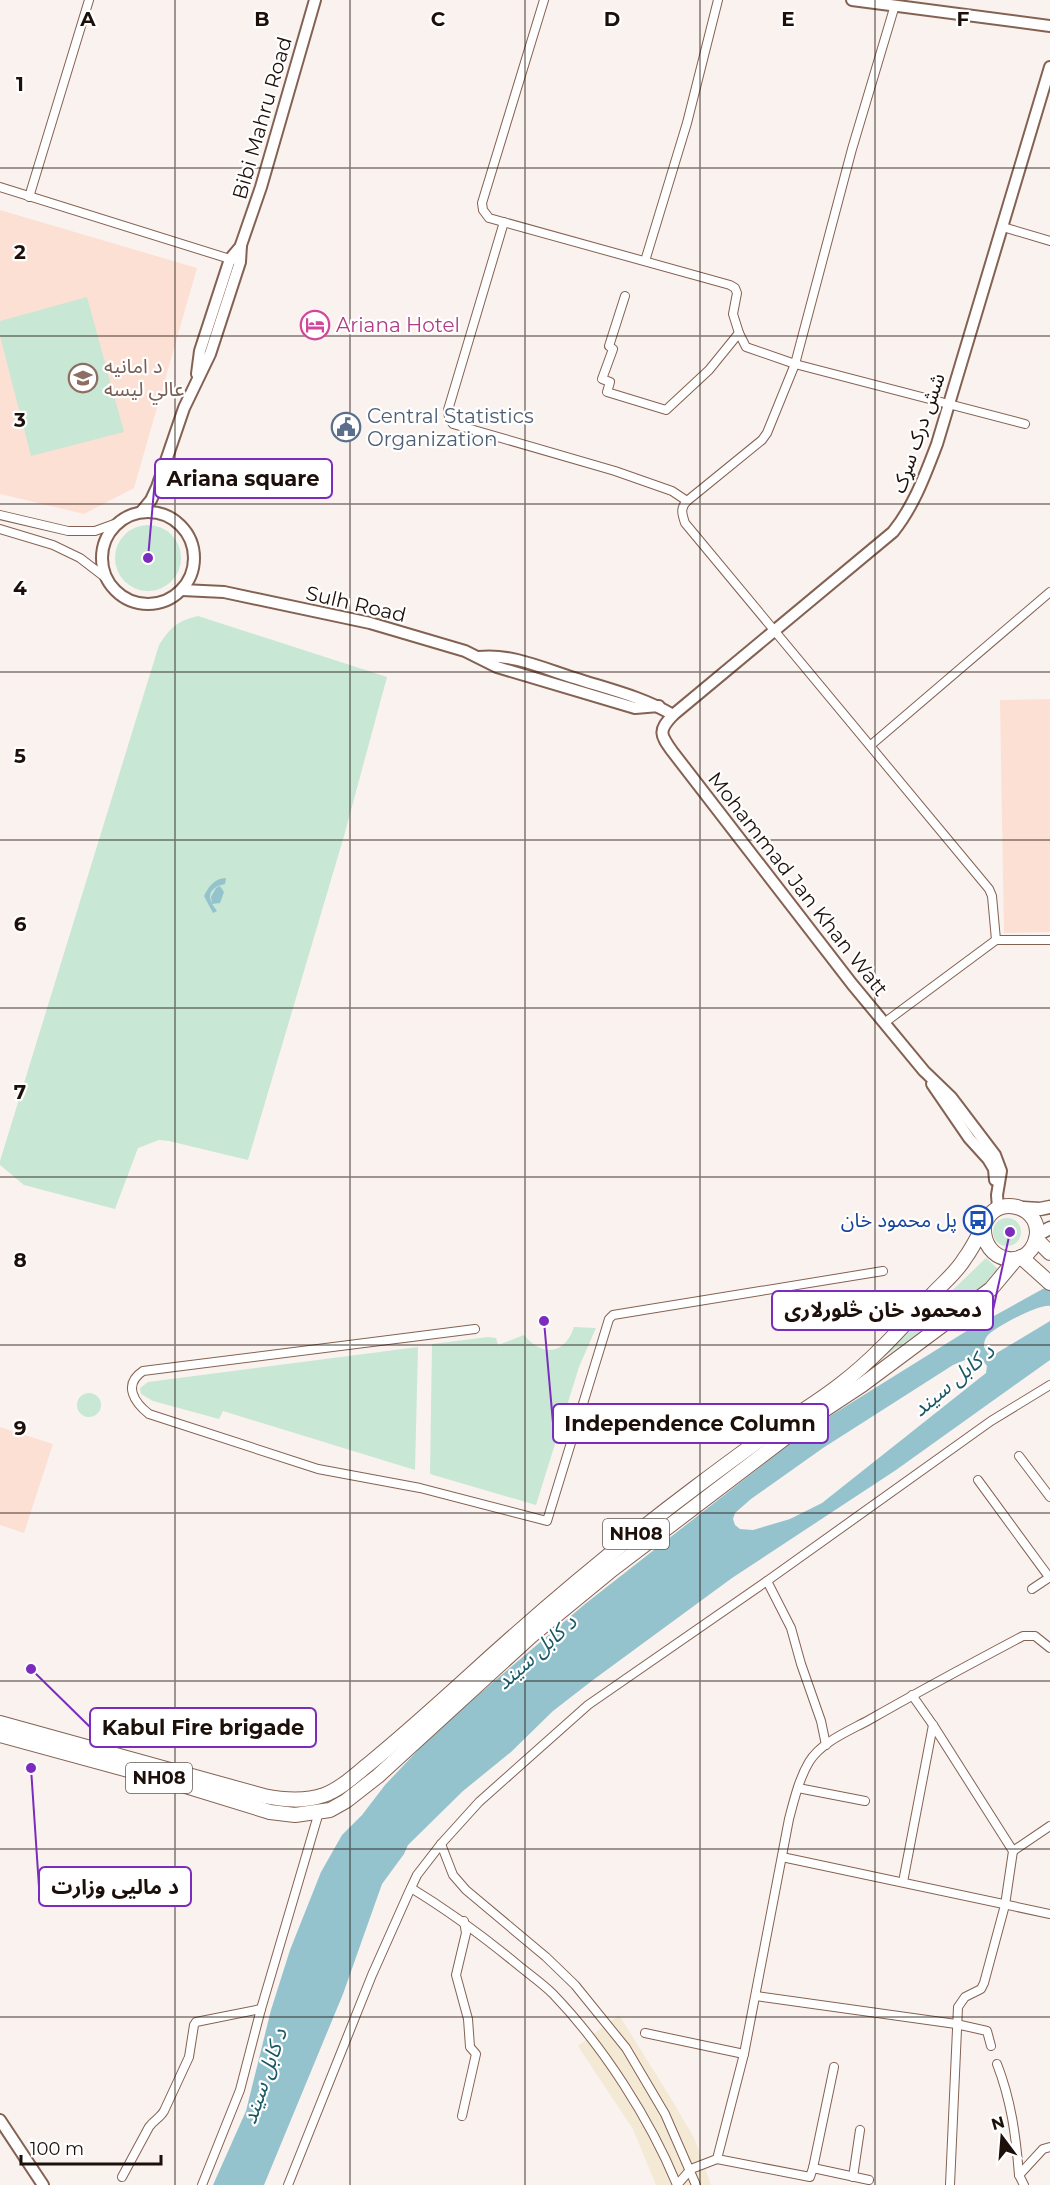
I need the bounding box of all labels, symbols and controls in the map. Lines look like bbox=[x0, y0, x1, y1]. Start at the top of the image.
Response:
text: A bbox=[79, 7, 96, 31]
text: B bbox=[254, 7, 270, 31]
text: C bbox=[431, 7, 446, 31]
text: D bbox=[604, 7, 620, 31]
text: E bbox=[781, 7, 795, 31]
text: F bbox=[957, 7, 970, 31]
street label: Bibi Mahru Road bbox=[227, 34, 297, 202]
text: 1 bbox=[16, 72, 24, 96]
text: 2 bbox=[14, 240, 26, 264]
hotel icon: Ariana Hotel bbox=[299, 309, 331, 341]
place label: Ariana Hotel bbox=[336, 313, 460, 337]
place label: د امانیه عالي لیسه bbox=[104, 354, 184, 405]
school or university icon: د امانیه عالي لیسه bbox=[67, 362, 99, 394]
street label: شش درک سړک bbox=[886, 370, 950, 496]
place label: Central Statistics Organization bbox=[367, 404, 534, 451]
text: 3 bbox=[13, 408, 26, 432]
public building icon: Central Statistics Organization bbox=[330, 411, 362, 443]
callout: Ariana square bbox=[155, 459, 332, 498]
text: Ariana square bbox=[166, 466, 319, 491]
text: 4 bbox=[13, 576, 27, 600]
street label: Sulh Road bbox=[304, 581, 408, 627]
text: 5 bbox=[14, 744, 26, 768]
street label: Mohammad Jan Khan Watt bbox=[703, 767, 893, 1001]
text: 6 bbox=[14, 912, 27, 936]
text: 7 bbox=[14, 1080, 26, 1104]
bus stop icon: پل محمود خان bbox=[962, 1204, 994, 1236]
place label: پل محمود خان bbox=[841, 1208, 957, 1233]
text: 8 bbox=[13, 1248, 27, 1272]
callout: دمحمود خان څلورلاری bbox=[772, 1291, 993, 1330]
text: دمحمود خان څلورلاری bbox=[784, 1297, 982, 1322]
water label: د کابل سيند bbox=[907, 1338, 1000, 1422]
callout: Independence Column bbox=[553, 1404, 828, 1443]
text: Independence Column bbox=[564, 1411, 816, 1436]
text: 9 bbox=[14, 1416, 26, 1440]
road number: NH08 bbox=[603, 1519, 669, 1549]
water label: د کابل سيند bbox=[491, 1609, 582, 1695]
callout: Kabul Fire brigade bbox=[90, 1708, 316, 1747]
text: Kabul Fire brigade bbox=[102, 1715, 304, 1740]
road number: NH08 bbox=[126, 1763, 192, 1793]
callout: د مالیی وزارت bbox=[39, 1867, 191, 1906]
text: د مالیی وزارت bbox=[51, 1874, 179, 1899]
water label: د کابل سيند bbox=[236, 2024, 292, 2127]
north arrow bbox=[972, 2107, 1032, 2167]
text: N bbox=[989, 2112, 1007, 2134]
scale bar bbox=[21, 2128, 160, 2166]
text: 100 m bbox=[30, 2138, 84, 2160]

